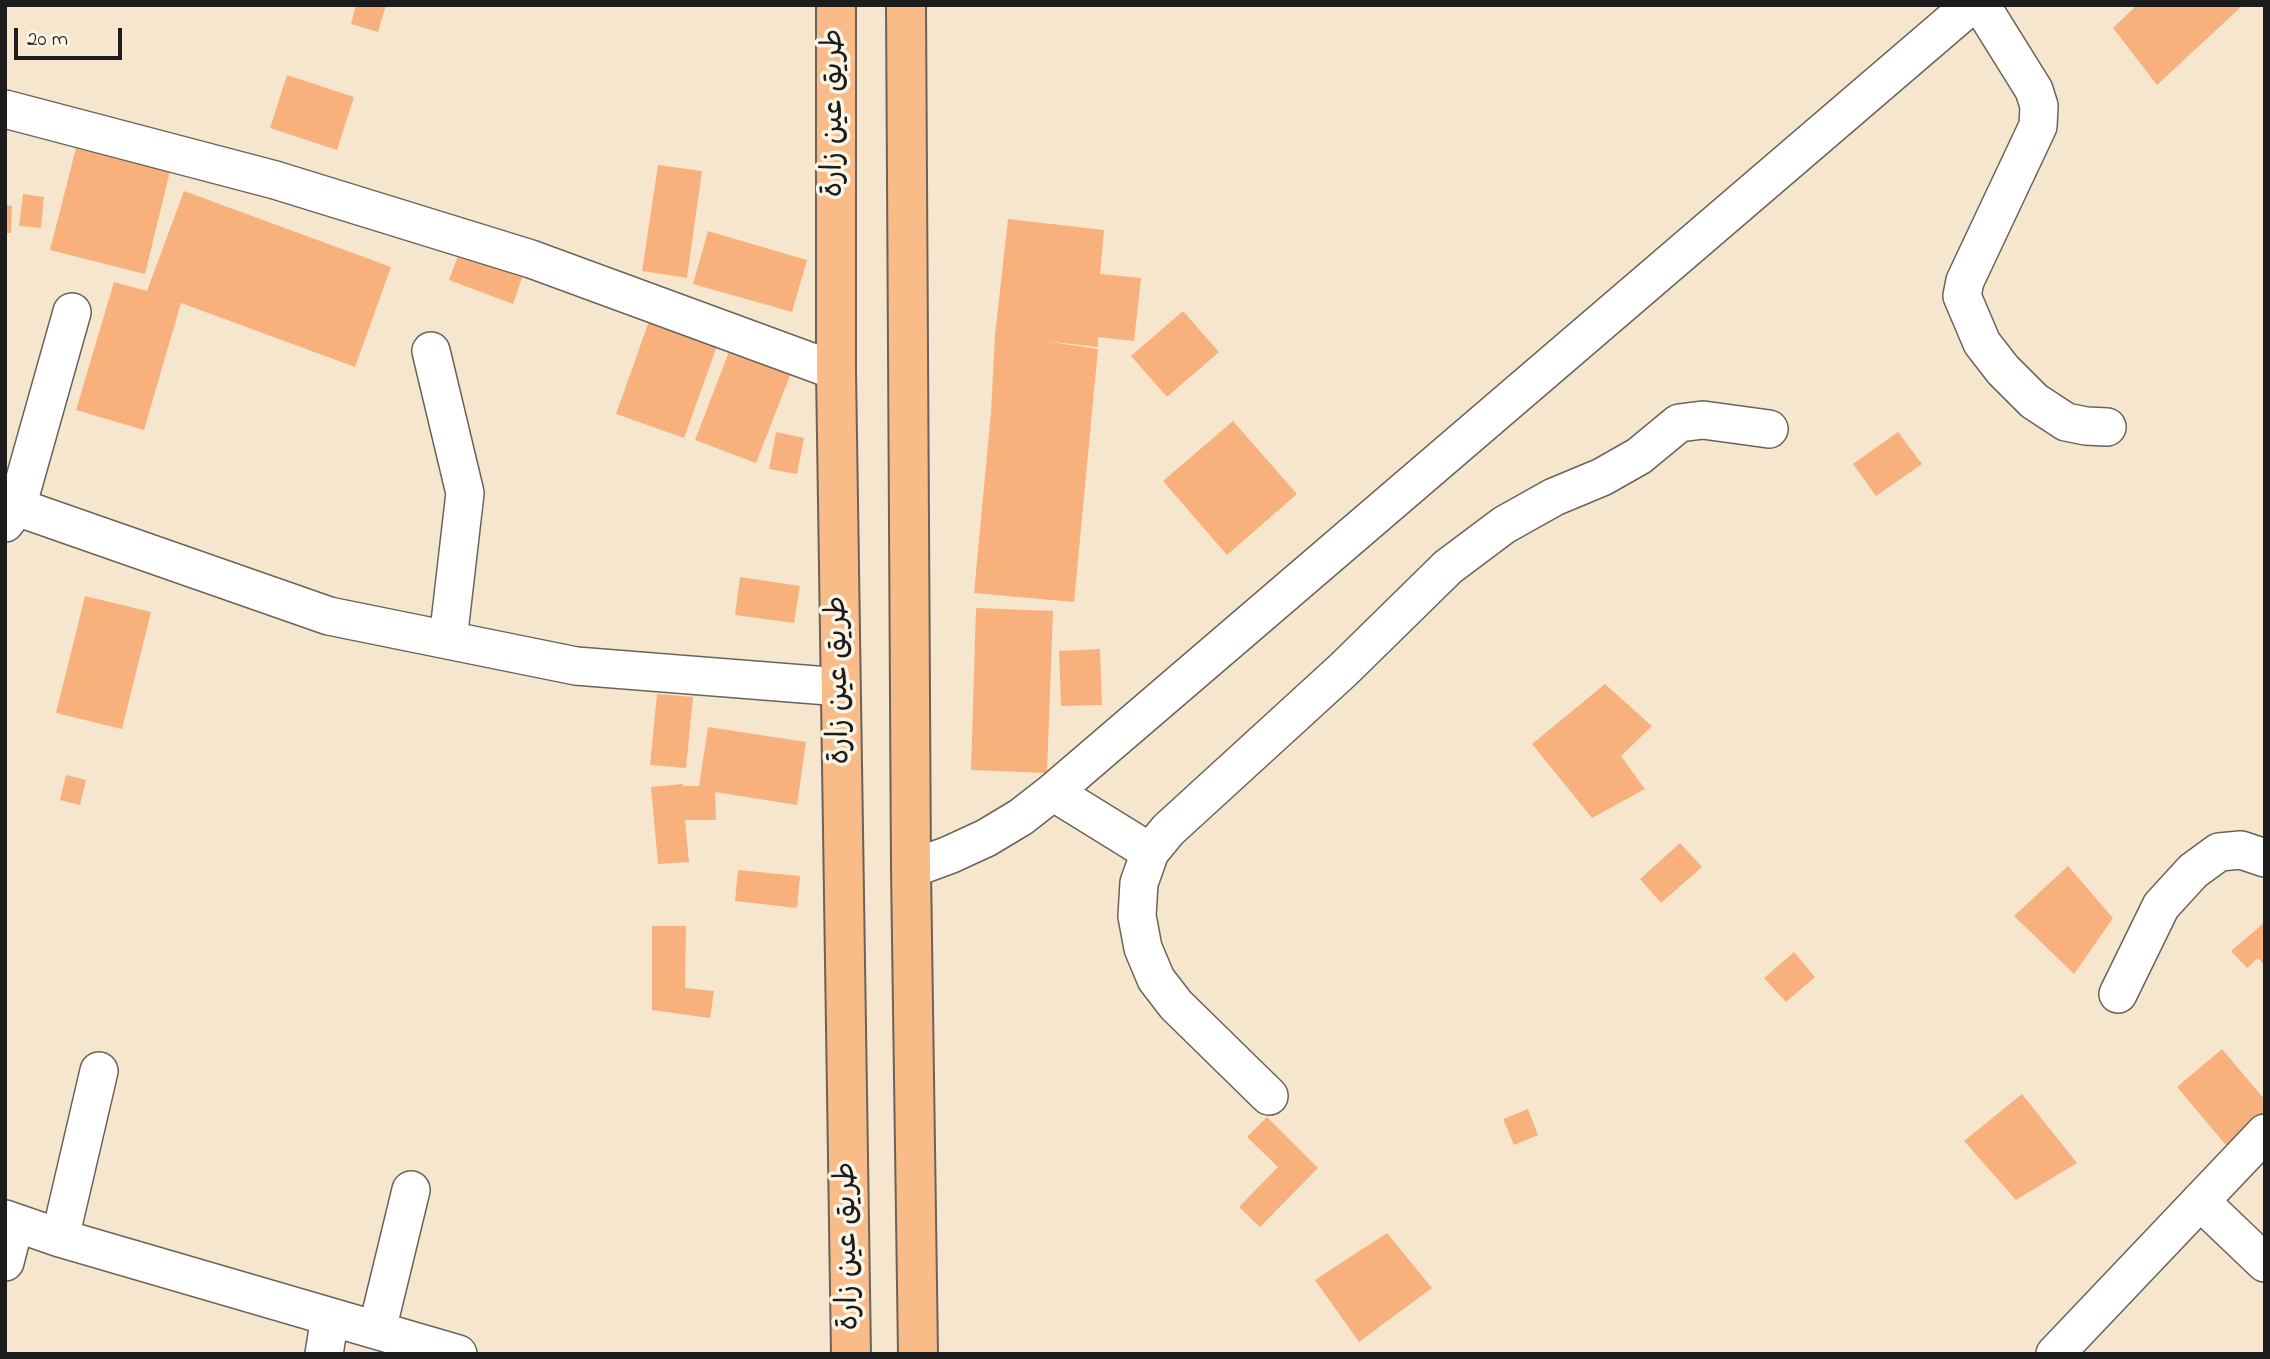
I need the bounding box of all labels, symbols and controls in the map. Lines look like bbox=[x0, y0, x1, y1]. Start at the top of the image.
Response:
scale bar bbox=[18, 14, 126, 58]
text: 20 m bbox=[27, 25, 68, 55]
street label: طريق عين زارة bbox=[818, 29, 854, 197]
street label: طريق عين زارة bbox=[822, 595, 860, 765]
street label: طريق عين زارة bbox=[831, 1161, 869, 1331]

